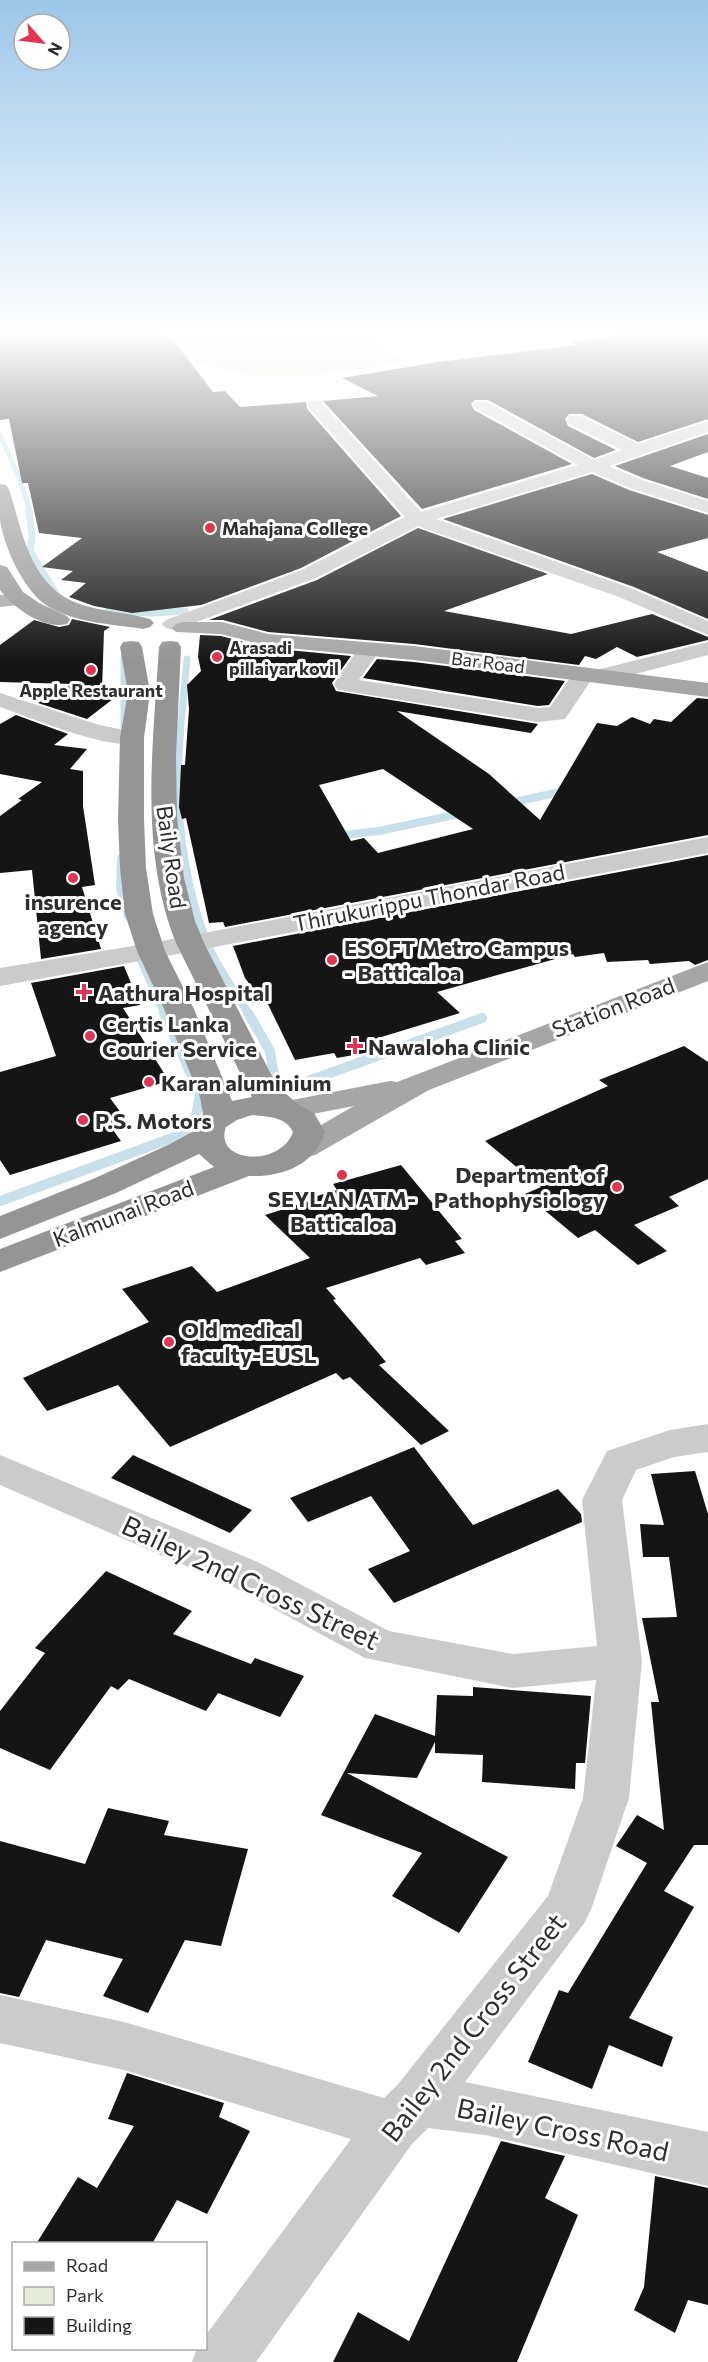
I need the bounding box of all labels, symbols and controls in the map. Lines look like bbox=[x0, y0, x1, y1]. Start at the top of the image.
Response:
north arrow bbox=[12, 12, 72, 72]
text: N bbox=[44, 40, 67, 59]
place label: Mahajana College bbox=[222, 517, 368, 539]
marker: Mahajana College bbox=[203, 521, 217, 535]
place label: Arasadi pillaiyar kovil bbox=[229, 636, 339, 679]
street label: Bar Road bbox=[450, 647, 526, 677]
marker: Arasadi pillaiyar kovil bbox=[210, 650, 224, 664]
marker: Apple Restaurant bbox=[84, 663, 98, 677]
place label: Apple Restaurant bbox=[19, 679, 163, 701]
street label: Baily Road bbox=[151, 804, 193, 910]
street label: Thirukurippu Thondar Road bbox=[291, 857, 567, 937]
marker: insurence agency bbox=[66, 871, 80, 885]
place label: insurence agency bbox=[25, 888, 121, 940]
place label: ESOFT Metro Campus - Batticaloa bbox=[344, 934, 569, 986]
marker: ESOFT Metro Campus - Batticaloa bbox=[325, 953, 339, 967]
street label: Station Road bbox=[548, 971, 678, 1043]
place label: Aathura Hospital bbox=[98, 979, 270, 1006]
marker: Aathura Hospital bbox=[75, 983, 93, 1001]
place label: Certis Lanka Courier Service bbox=[102, 1010, 257, 1062]
marker: Certis Lanka Courier Service bbox=[83, 1029, 97, 1043]
place label: Nawaloha Clinic bbox=[368, 1033, 530, 1060]
marker: Nawaloha Clinic bbox=[346, 1037, 364, 1055]
place label: Karan aluminium bbox=[161, 1069, 331, 1096]
marker: Karan aluminium bbox=[142, 1075, 156, 1089]
place label: P.S. Motors bbox=[95, 1107, 212, 1134]
marker: P.S. Motors bbox=[76, 1113, 90, 1127]
place label: Department of Pathophysiology bbox=[434, 1161, 606, 1213]
marker: SEYLAN ATM- Batticaloa bbox=[335, 1168, 349, 1182]
street label: Kalmunai Road bbox=[49, 1174, 197, 1252]
marker: Department of Pathophysiology bbox=[610, 1180, 624, 1194]
place label: SEYLAN ATM- Batticaloa bbox=[268, 1185, 416, 1237]
place label: Old medical faculty-EUSL bbox=[181, 1316, 317, 1368]
marker: Old medical faculty-EUSL bbox=[162, 1335, 176, 1349]
street label: Bailey 2nd Cross Street bbox=[117, 1508, 385, 1656]
street label: Bailey 2nd Cross Street bbox=[374, 1906, 572, 2148]
street label: Bailey Cross Road bbox=[454, 2090, 672, 2168]
legend bbox=[12, 2242, 207, 2350]
text: Road bbox=[66, 2254, 108, 2276]
text: Park bbox=[66, 2284, 104, 2306]
text: Building bbox=[66, 2314, 132, 2336]

